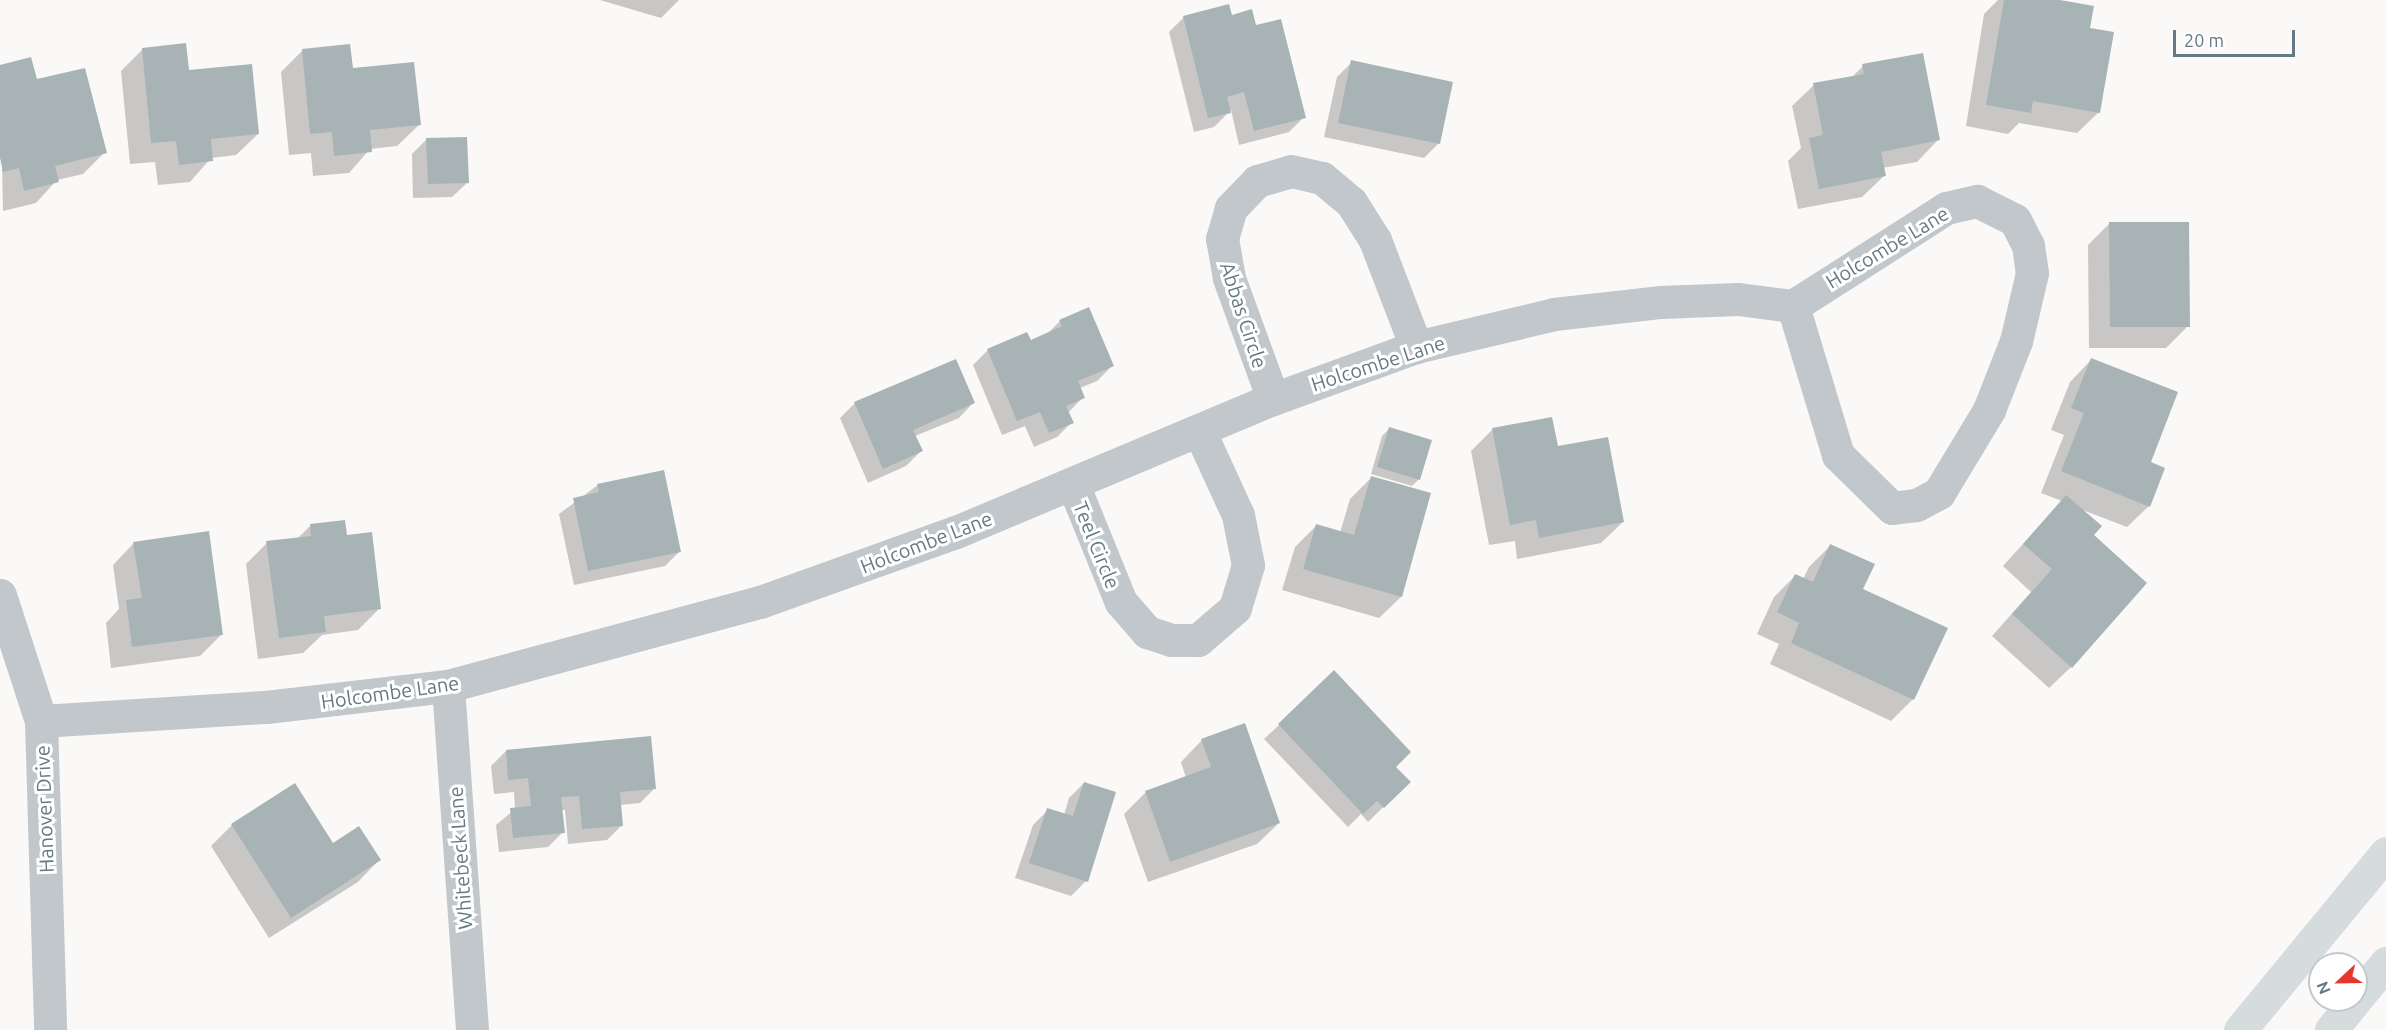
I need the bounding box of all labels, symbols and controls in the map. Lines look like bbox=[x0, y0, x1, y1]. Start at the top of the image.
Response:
scale bar bbox=[2176, 18, 2298, 56]
text: 20 m bbox=[2184, 30, 2224, 50]
street label: Holcombe Lane bbox=[1821, 201, 1953, 293]
street label: Abbas Circle bbox=[1216, 259, 1272, 371]
street label: Holcombe Lane bbox=[1308, 330, 1448, 396]
street label: Teel Circle bbox=[1069, 498, 1125, 592]
street label: Holcombe Lane bbox=[857, 506, 995, 578]
street label: Holcombe Lane bbox=[319, 670, 461, 714]
street label: Hanover Drive bbox=[30, 745, 58, 873]
street label: Whitebeck Lane bbox=[443, 786, 477, 930]
north arrow bbox=[2308, 952, 2368, 1012]
text: N bbox=[2313, 979, 2334, 997]

